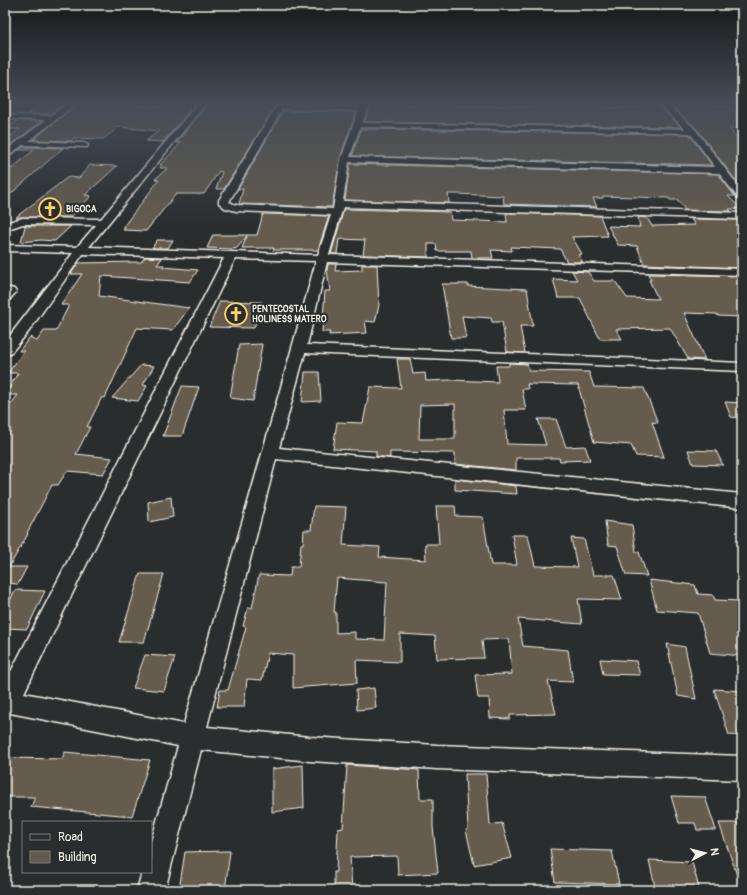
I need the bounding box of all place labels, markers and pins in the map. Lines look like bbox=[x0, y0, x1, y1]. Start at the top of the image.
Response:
church icon: BIGOCA bbox=[37, 196, 63, 222]
place label: BIGOCA bbox=[66, 204, 97, 215]
church icon: PENTECOSTAL HOLINESS MATERO bbox=[223, 301, 249, 327]
place label: PENTECOSTAL HOLINESS MATERO bbox=[252, 304, 327, 325]

